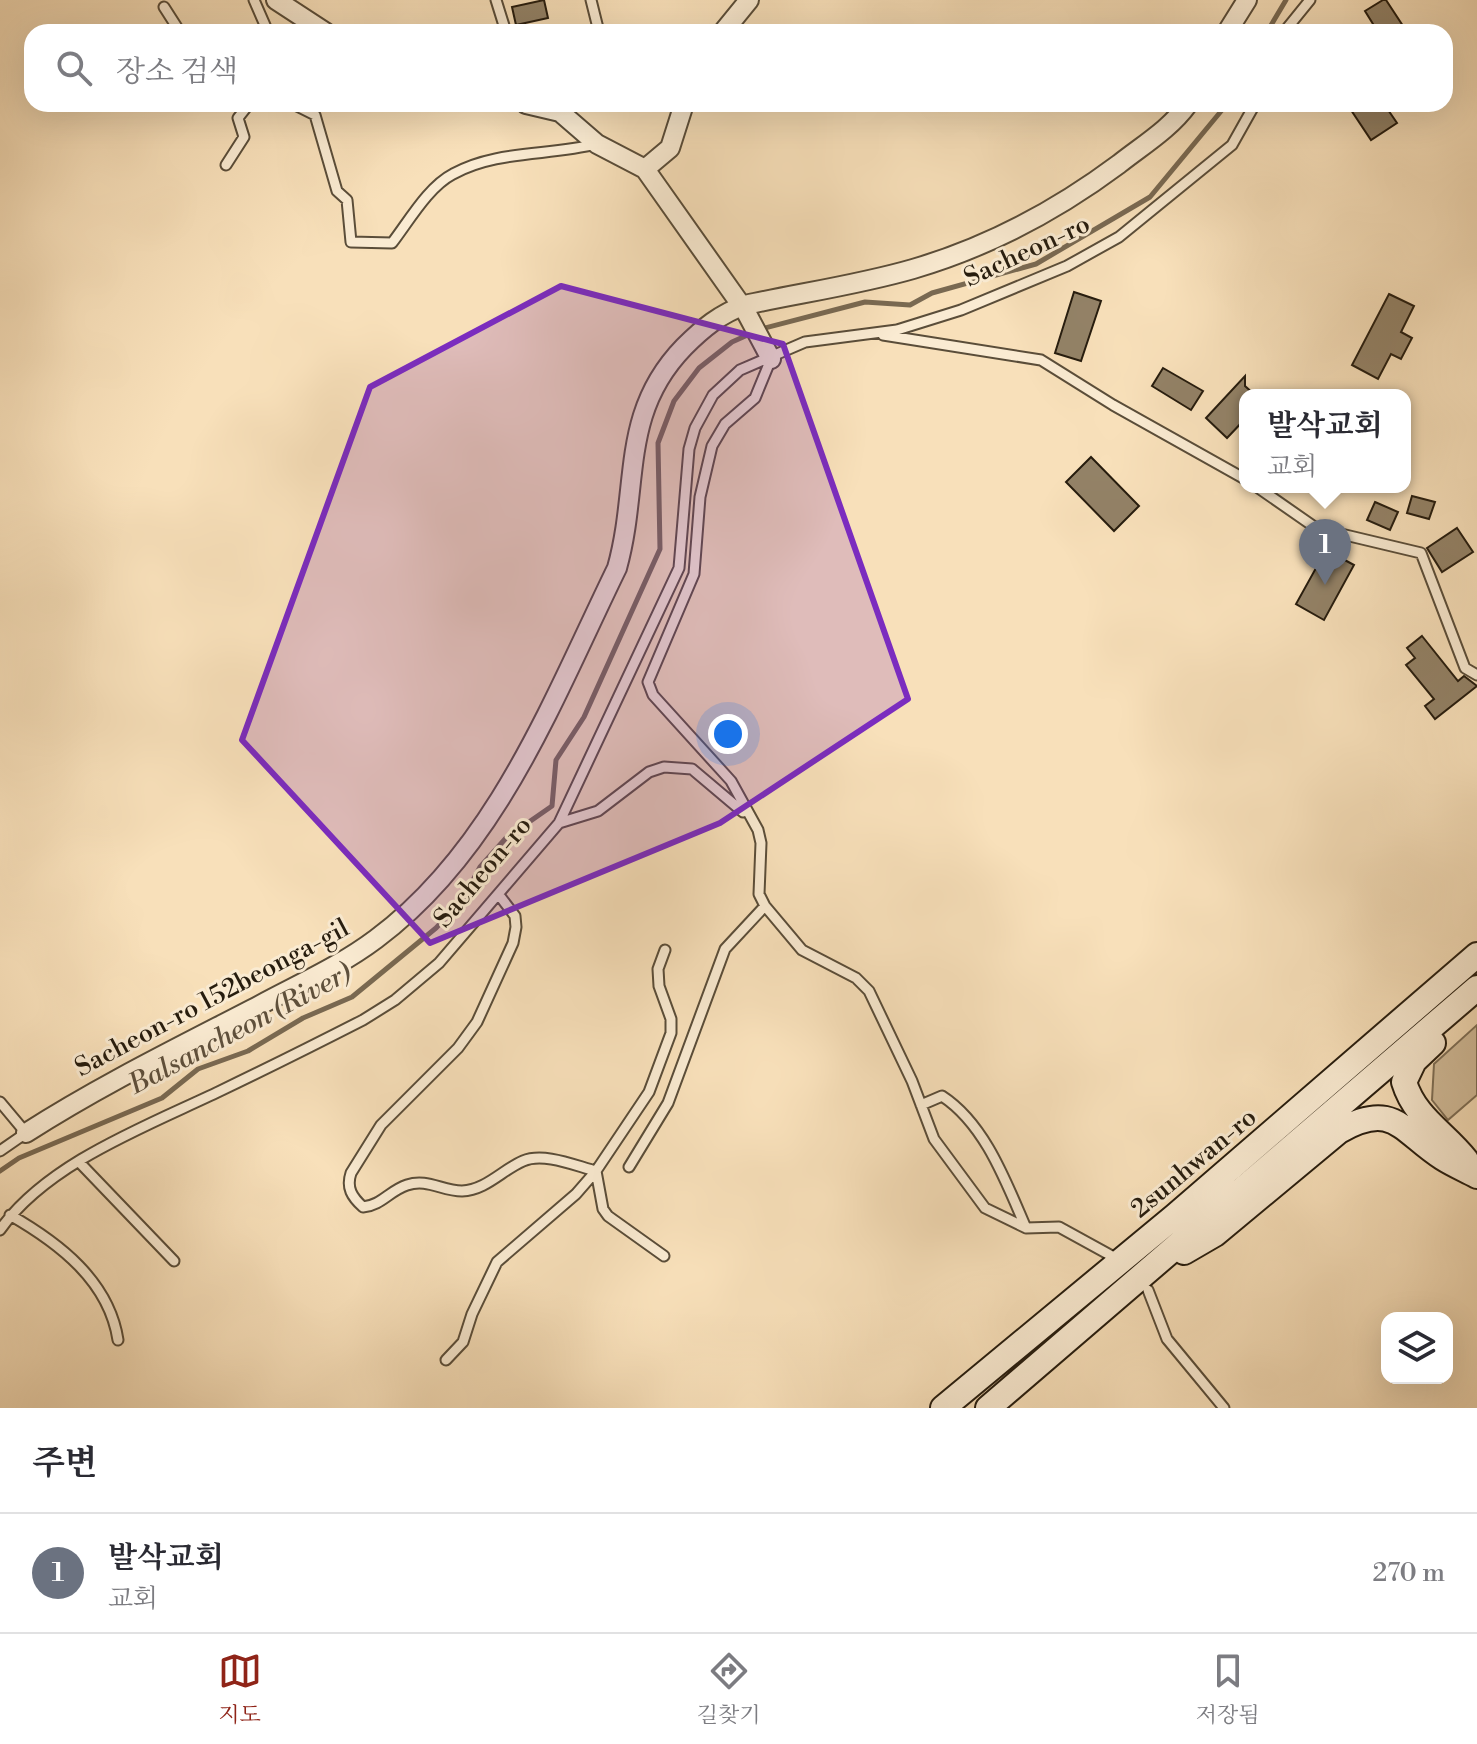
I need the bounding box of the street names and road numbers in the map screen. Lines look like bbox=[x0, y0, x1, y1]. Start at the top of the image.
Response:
street label: Sacheon-ro bbox=[959, 208, 1095, 294]
street label: Sacheon-ro bbox=[427, 810, 539, 934]
street label: Sacheon-ro 152beonga-gil bbox=[69, 912, 355, 1084]
street label: 2sunhwan-ro bbox=[1125, 1101, 1263, 1225]

